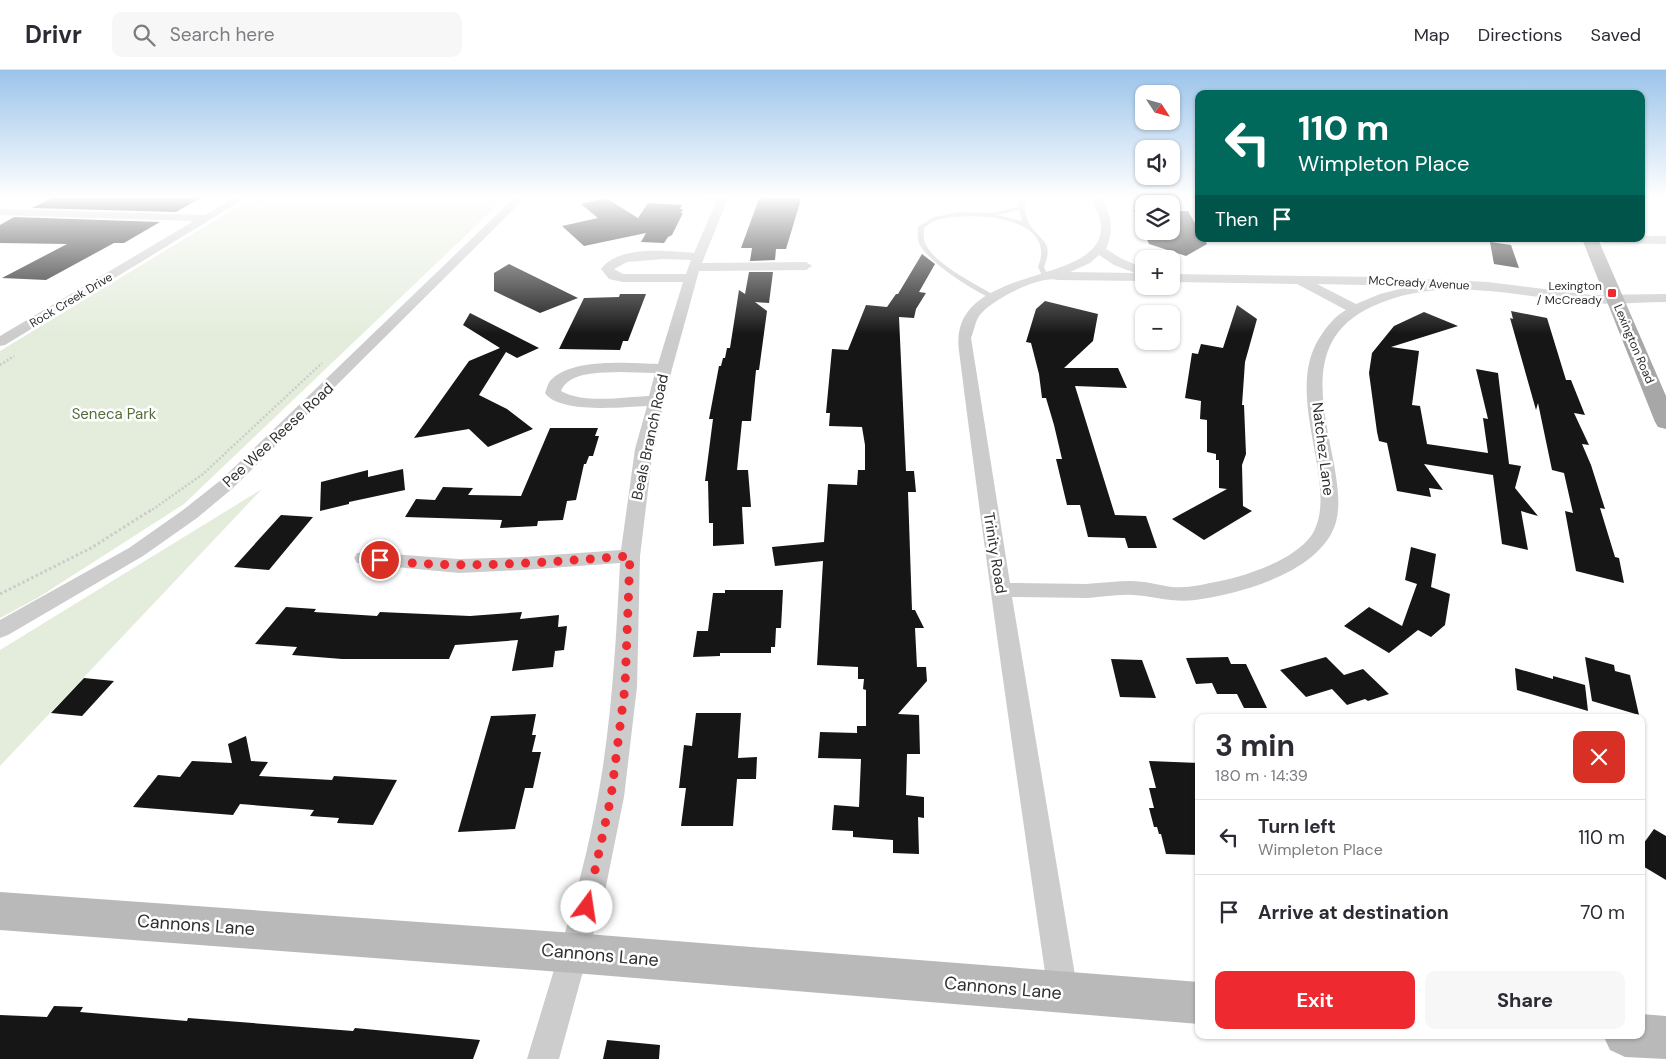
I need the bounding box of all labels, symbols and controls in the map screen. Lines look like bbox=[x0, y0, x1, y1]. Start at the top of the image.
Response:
search box bbox=[112, 12, 462, 57]
text: Drivr bbox=[25, 19, 82, 50]
icon: search bbox=[130, 21, 158, 49]
text: Search here bbox=[170, 22, 275, 47]
text: Map bbox=[1414, 23, 1450, 47]
text: Directions bbox=[1478, 23, 1563, 47]
text: Saved bbox=[1591, 23, 1641, 47]
north arrow bbox=[1135, 85, 1180, 130]
map controls bbox=[1135, 85, 1180, 350]
text: 110 m bbox=[1298, 105, 1389, 151]
icon: left bbox=[1215, 110, 1280, 175]
button: sound bbox=[1135, 140, 1180, 185]
text: Wimpleton Place bbox=[1298, 149, 1470, 178]
button: layers bbox=[1135, 195, 1180, 240]
icon: arrive bbox=[1268, 205, 1296, 233]
text: Then bbox=[1215, 207, 1258, 232]
button: + bbox=[1135, 250, 1180, 295]
street label: Rock Creek Drive bbox=[27, 269, 116, 331]
street label: McCready Avenue bbox=[1368, 272, 1470, 294]
place label: Lexington / McCready bbox=[1537, 278, 1602, 308]
marker: Lexington / McCready bbox=[1606, 287, 1618, 299]
street label: Lexington Road bbox=[1610, 302, 1658, 386]
button: − bbox=[1135, 305, 1180, 350]
street label: Beals Branch Road bbox=[627, 372, 673, 502]
street label: Pee Wee Reese Road bbox=[218, 378, 338, 492]
street label: Natchez Lane bbox=[1307, 401, 1339, 497]
park label: Seneca Park bbox=[72, 404, 157, 424]
street label: Trinity Road bbox=[979, 511, 1011, 595]
pin bbox=[359, 539, 401, 581]
icon: arrive bbox=[366, 546, 394, 574]
text: 3 min bbox=[1215, 726, 1295, 765]
button: close bbox=[1573, 731, 1625, 783]
text: 180 m · 14:39 bbox=[1215, 765, 1308, 786]
text: Turn left bbox=[1258, 814, 1336, 839]
icon: left bbox=[1215, 823, 1243, 851]
text: 110 m bbox=[1578, 825, 1625, 850]
text: Wimpleton Place bbox=[1258, 839, 1383, 860]
position arrow bbox=[560, 880, 612, 932]
icon: arrive bbox=[1215, 898, 1243, 926]
text: Arrive at destination bbox=[1258, 900, 1449, 925]
text: 70 m bbox=[1580, 900, 1625, 925]
street label: Cannons Lane bbox=[136, 909, 256, 941]
street label: Cannons Lane bbox=[540, 938, 660, 972]
street label: Cannons Lane bbox=[943, 971, 1063, 1005]
button: Exit bbox=[1215, 971, 1415, 1029]
button: Share bbox=[1425, 971, 1625, 1029]

